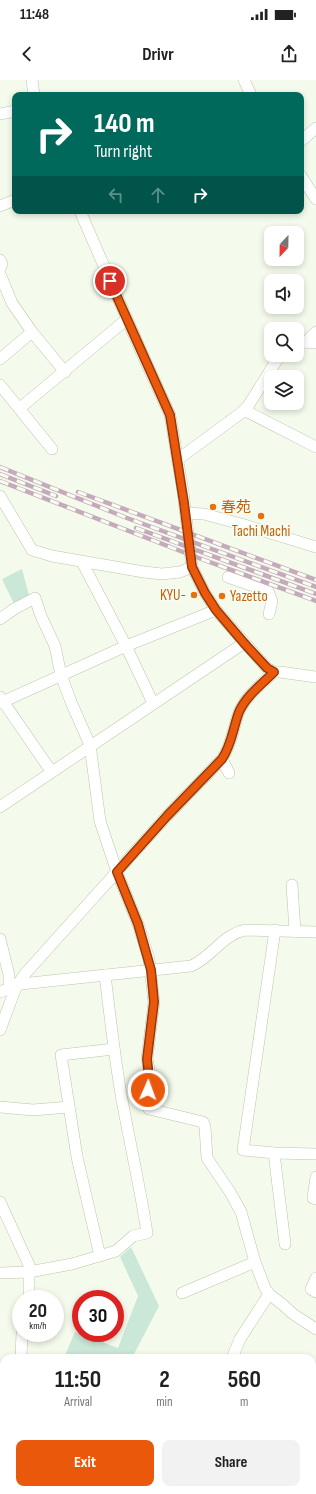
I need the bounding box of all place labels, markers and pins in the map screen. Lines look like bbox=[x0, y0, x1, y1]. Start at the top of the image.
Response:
pin bbox=[93, 264, 127, 298]
place label: 春苑 bbox=[221, 498, 251, 517]
marker: 春苑 bbox=[208, 502, 218, 512]
marker: Tachi Machi bbox=[256, 511, 266, 521]
place label: Tachi Machi bbox=[232, 522, 290, 541]
place label: KYU- bbox=[160, 586, 186, 605]
place label: Yazetto bbox=[230, 587, 268, 606]
marker: KYU- bbox=[189, 590, 199, 600]
marker: Yazetto bbox=[217, 591, 227, 601]

